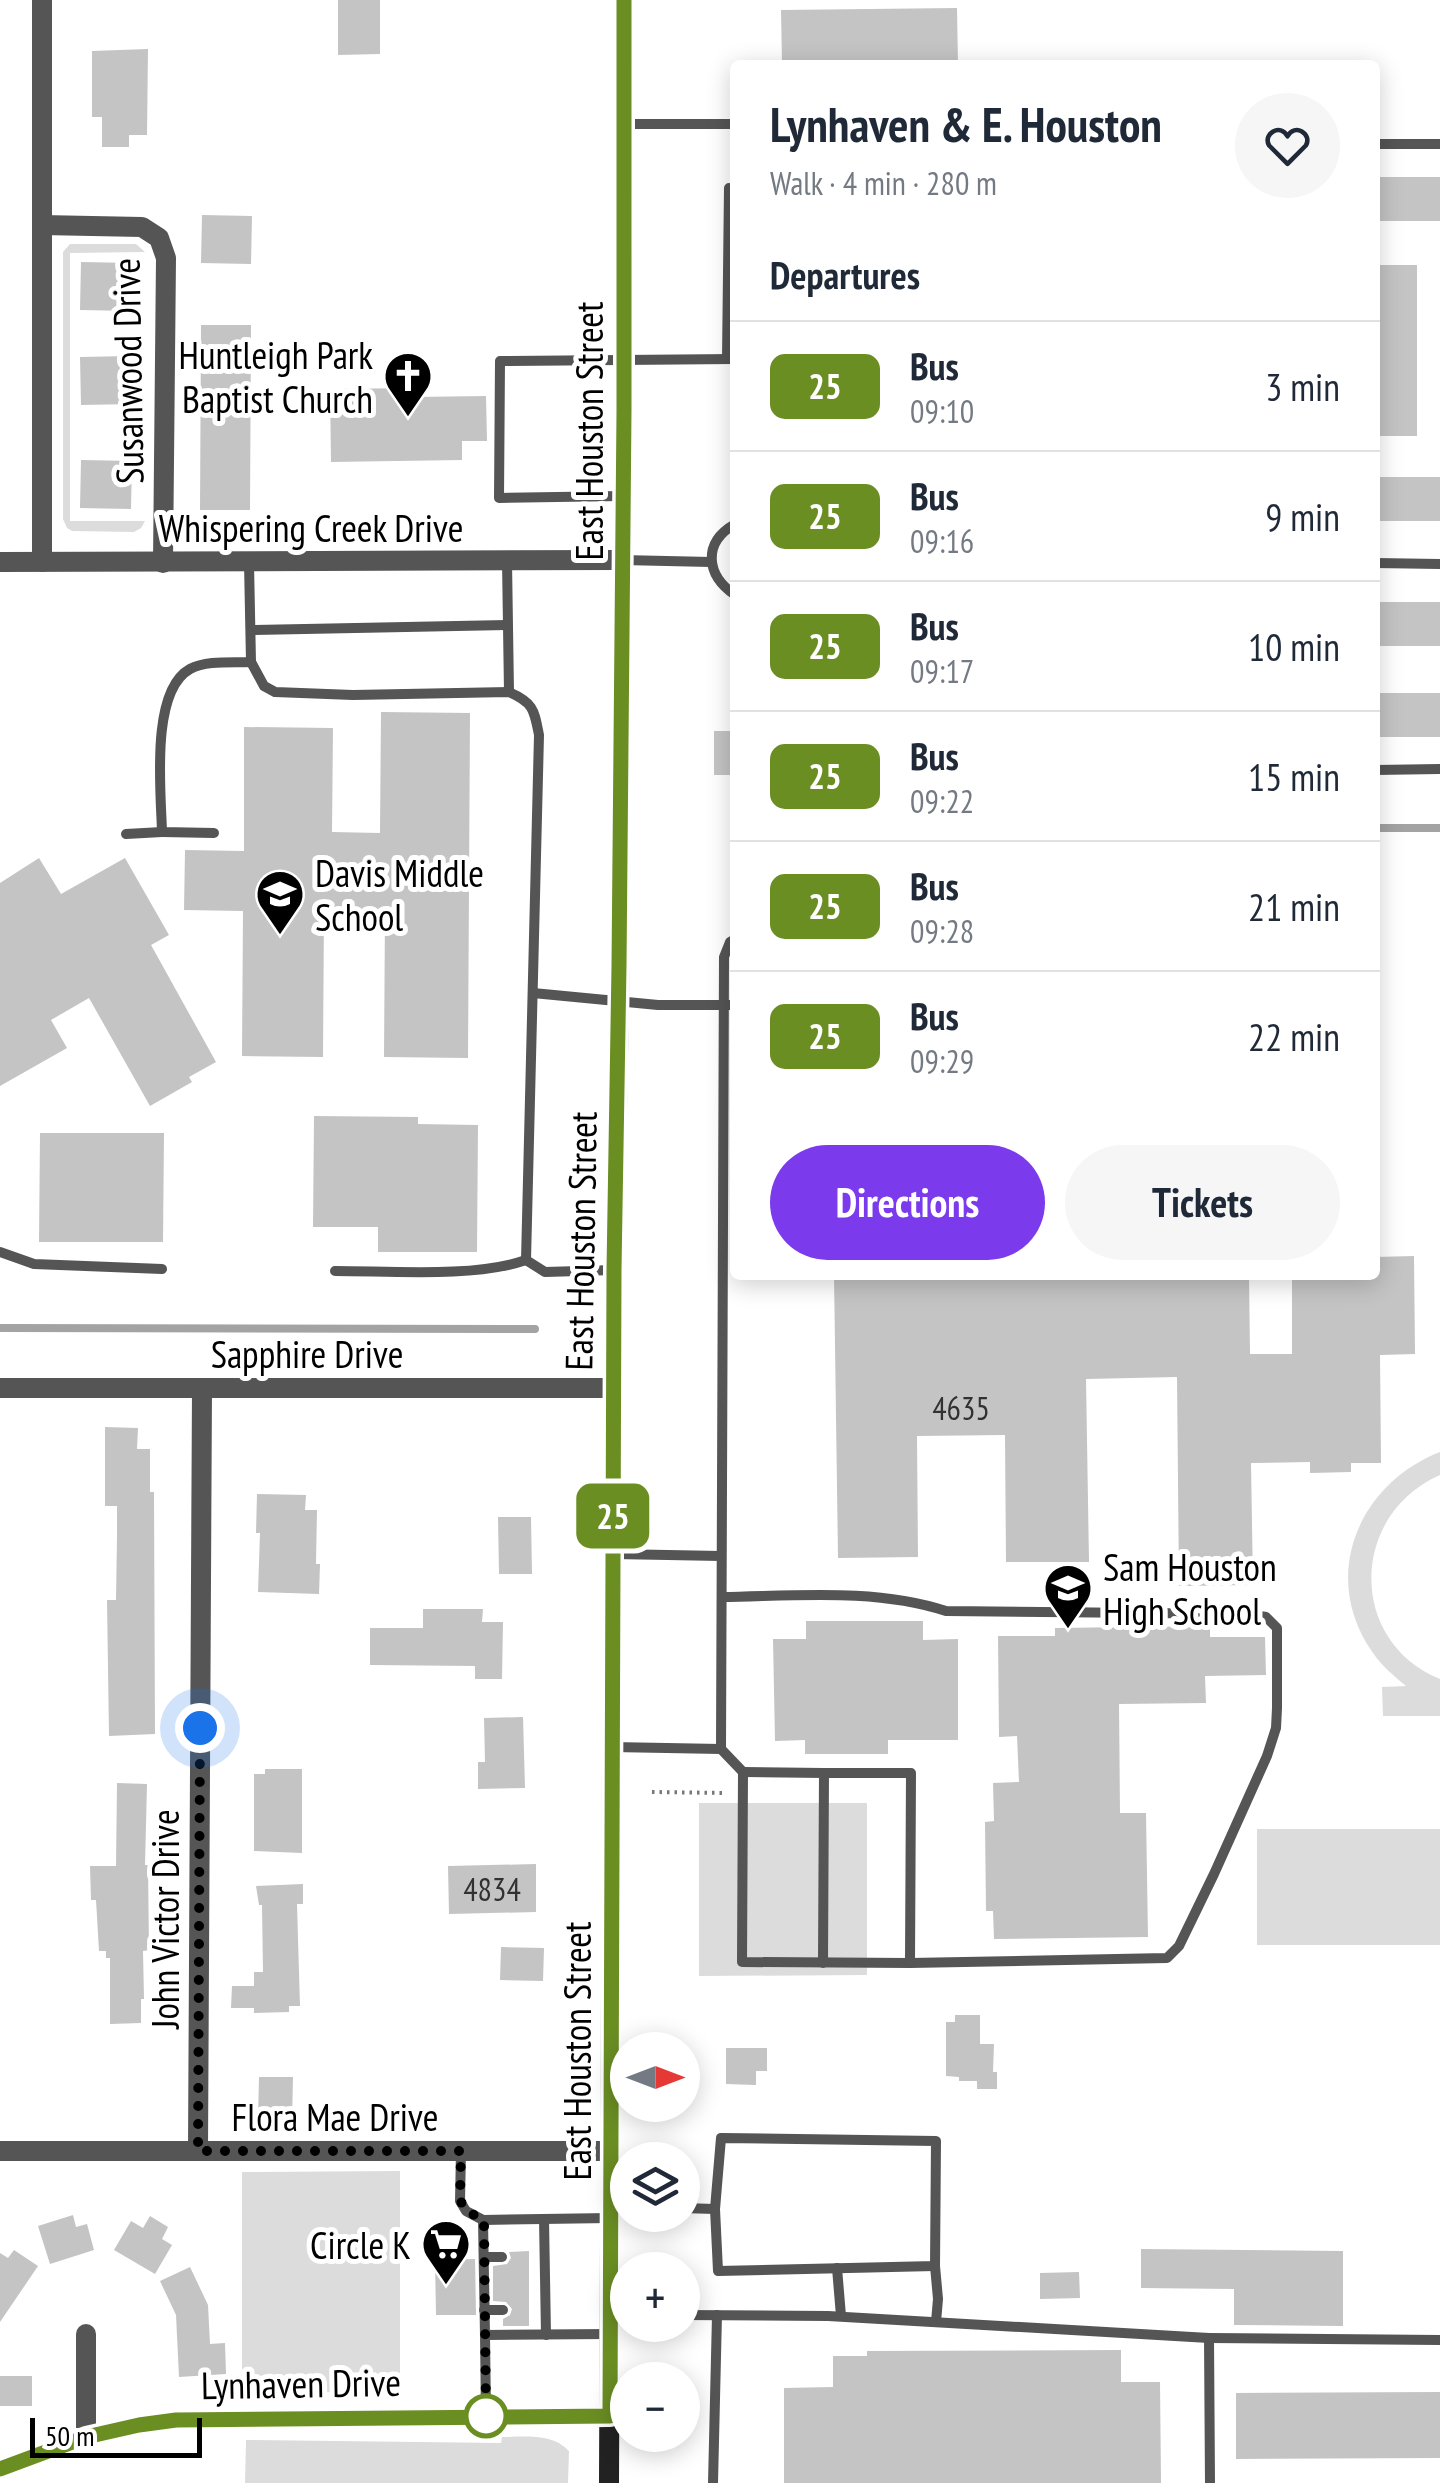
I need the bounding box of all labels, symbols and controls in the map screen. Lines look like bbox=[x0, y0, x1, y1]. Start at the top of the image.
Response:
text: Lynhaven & E. Houston bbox=[770, 93, 1162, 155]
button: heart bbox=[1235, 93, 1340, 198]
text: Walk · 4 min · 280 m bbox=[770, 162, 997, 204]
text: Departures bbox=[770, 250, 920, 299]
street label: Susanwood Drive bbox=[101, 258, 153, 484]
street label: East Houston Street bbox=[564, 301, 613, 560]
place label: Huntleigh Park Baptist Church bbox=[179, 330, 373, 423]
text: Bus bbox=[910, 341, 959, 390]
church icon: Huntleigh Park Baptist Church bbox=[382, 350, 434, 418]
text: 3 min bbox=[1265, 362, 1340, 411]
text: 25 bbox=[808, 363, 842, 409]
text: 09:10 bbox=[910, 390, 974, 432]
text: Bus bbox=[910, 471, 959, 520]
text: 9 min bbox=[1265, 492, 1340, 541]
text: 25 bbox=[808, 493, 842, 539]
street label: Whispering Creek Drive bbox=[159, 503, 463, 552]
text: 09:16 bbox=[910, 520, 974, 562]
text: Bus bbox=[910, 601, 959, 650]
text: 10 min bbox=[1248, 622, 1340, 671]
text: 25 bbox=[808, 623, 842, 669]
text: 09:17 bbox=[910, 650, 974, 692]
text: Bus bbox=[910, 731, 959, 780]
text: 15 min bbox=[1248, 752, 1340, 801]
text: 25 bbox=[808, 753, 842, 799]
text: 09:22 bbox=[910, 780, 974, 822]
place label: Davis Middle School bbox=[315, 848, 484, 941]
text: Bus bbox=[910, 861, 959, 910]
school or university icon: Davis Middle School bbox=[254, 868, 306, 936]
text: 21 min bbox=[1248, 882, 1340, 931]
text: 25 bbox=[808, 883, 842, 929]
text: 09:28 bbox=[910, 910, 974, 952]
text: Bus bbox=[910, 991, 959, 1040]
text: 22 min bbox=[1248, 1012, 1340, 1061]
text: 25 bbox=[808, 1013, 842, 1059]
text: 09:29 bbox=[910, 1040, 974, 1082]
street label: East Houston Street bbox=[553, 1111, 607, 1371]
button: Directions bbox=[770, 1145, 1045, 1260]
button: Tickets bbox=[1065, 1145, 1340, 1260]
street label: Sapphire Drive bbox=[211, 1329, 403, 1378]
house number: 4635 bbox=[932, 1387, 990, 1429]
line badge: 25 bbox=[568, 1484, 658, 1548]
text: 25 bbox=[596, 1493, 630, 1539]
place label: Sam Houston High School bbox=[1103, 1542, 1277, 1635]
school or university icon: Sam Houston High School bbox=[1042, 1562, 1094, 1630]
your location bbox=[175, 1703, 225, 1753]
street label: John Victor Drive bbox=[140, 1809, 189, 2030]
house number: 4834 bbox=[463, 1868, 521, 1910]
street label: East Houston Street bbox=[552, 1921, 601, 2180]
north arrow bbox=[610, 2032, 700, 2122]
map controls bbox=[610, 2032, 700, 2452]
street label: Flora Mae Drive bbox=[232, 2092, 438, 2141]
button: layers bbox=[610, 2142, 700, 2232]
supermarket icon: Circle K bbox=[420, 2218, 472, 2286]
place label: Circle K bbox=[310, 2220, 411, 2269]
button: + bbox=[610, 2252, 700, 2342]
street label: Lynhaven Drive bbox=[201, 2357, 401, 2409]
button: − bbox=[610, 2362, 700, 2452]
unlabelled marker bbox=[465, 2395, 507, 2437]
scale bar bbox=[30, 2413, 202, 2458]
text: 50 m bbox=[45, 2417, 94, 2454]

